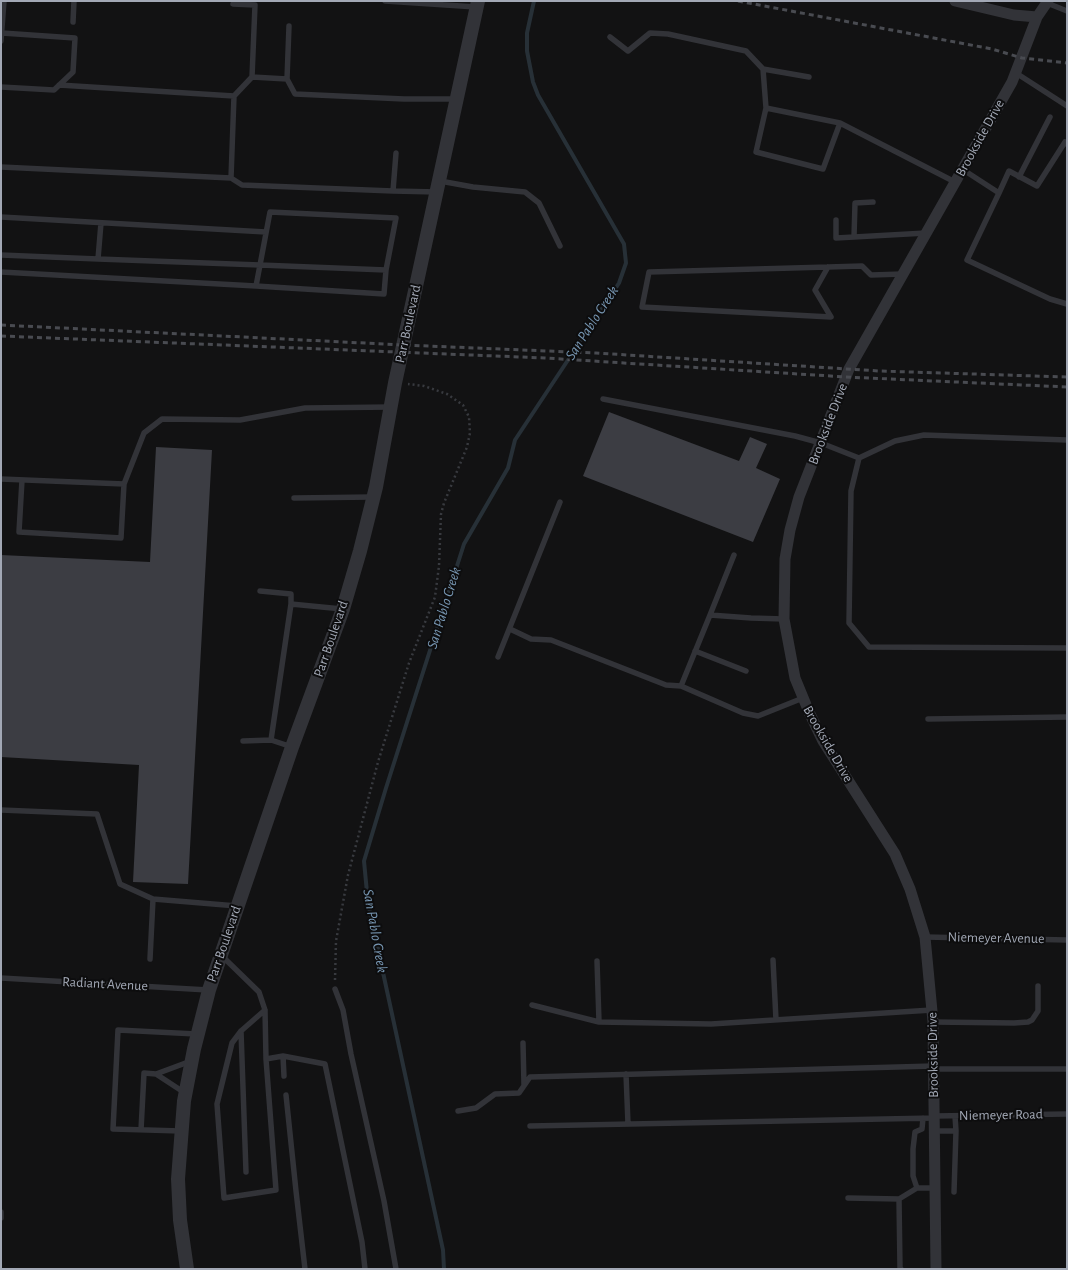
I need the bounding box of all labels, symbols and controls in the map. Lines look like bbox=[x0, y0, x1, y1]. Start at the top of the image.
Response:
street label: Brookside Drive bbox=[952, 96, 1008, 180]
street label: Parr Boulevard bbox=[391, 283, 425, 365]
water label: San Pablo Creek bbox=[561, 283, 623, 363]
street label: Brookside Drive bbox=[805, 381, 851, 467]
water label: San Pablo Creek bbox=[423, 565, 465, 651]
street label: Parr Boulevard bbox=[310, 599, 352, 679]
street label: Brookside Drive bbox=[799, 703, 857, 785]
water label: San Pablo Creek bbox=[359, 888, 391, 974]
street label: Parr Boulevard bbox=[203, 904, 245, 984]
street label: Niemeyer Avenue bbox=[947, 929, 1045, 947]
street label: Radiant Avenue bbox=[62, 973, 148, 995]
street label: Brookside Drive bbox=[924, 1012, 942, 1098]
street label: Niemeyer Road bbox=[959, 1106, 1043, 1124]

